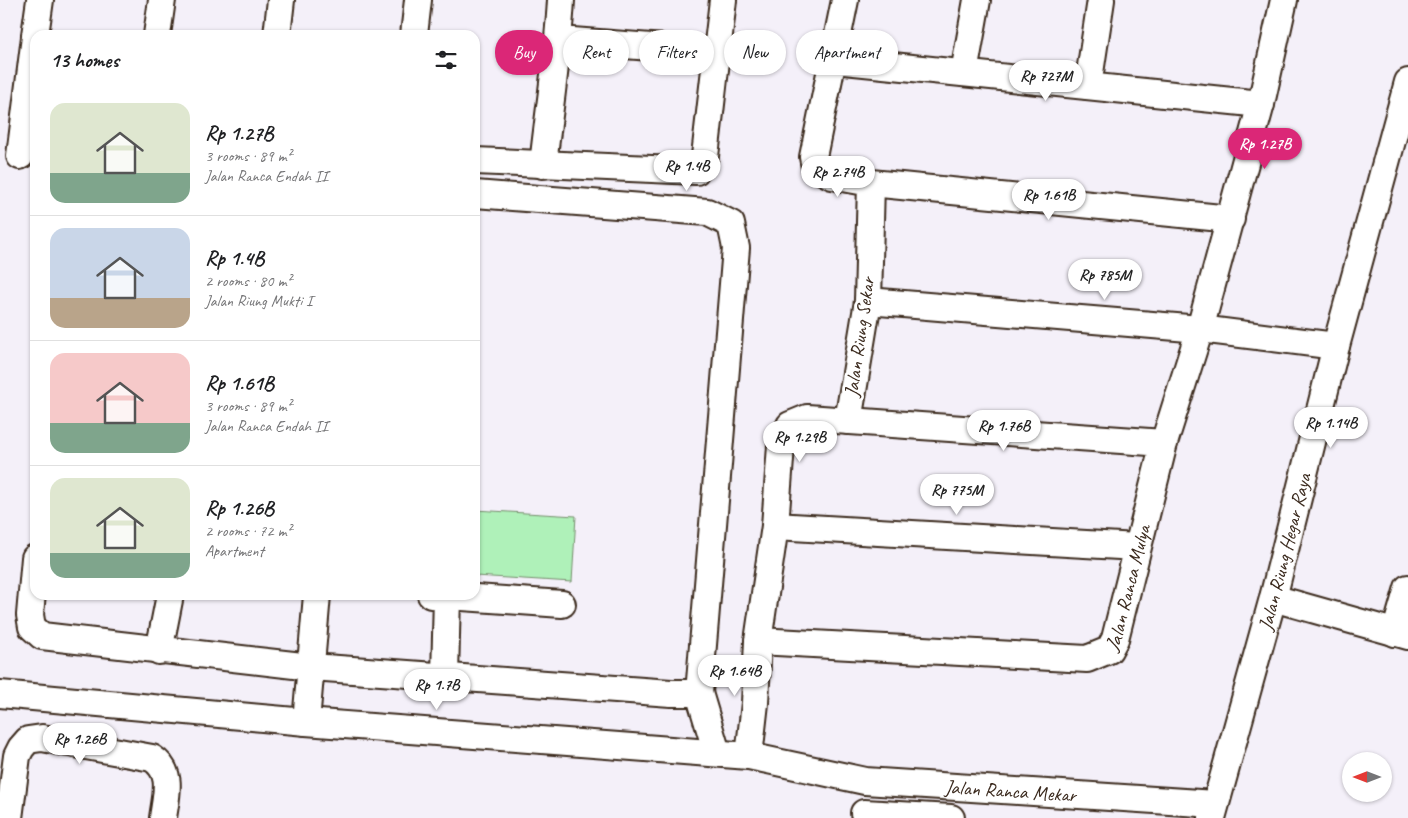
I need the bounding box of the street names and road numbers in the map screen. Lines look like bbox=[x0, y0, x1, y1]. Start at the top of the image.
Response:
street label: Jalan Riung Sekar bbox=[839, 274, 881, 399]
street label: Jalan Riung Hegar Raya bbox=[1252, 469, 1317, 634]
street label: Jalan Ranca Mulya bbox=[1099, 521, 1156, 656]
street label: Jalan Ranca Mekar bbox=[943, 774, 1079, 808]

